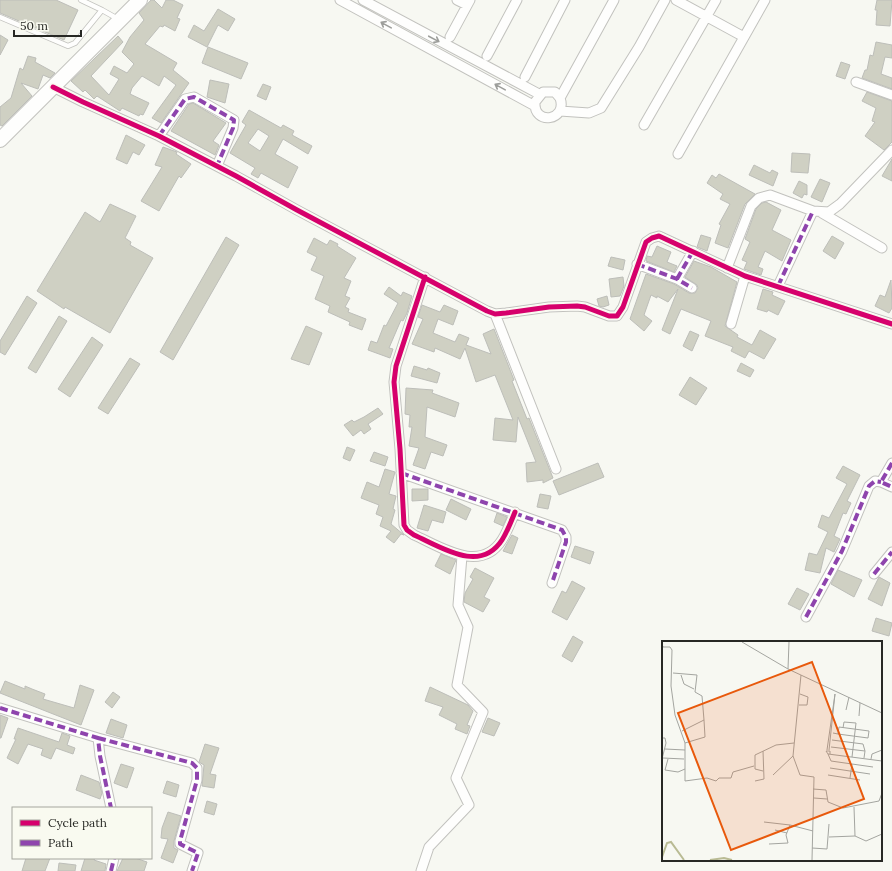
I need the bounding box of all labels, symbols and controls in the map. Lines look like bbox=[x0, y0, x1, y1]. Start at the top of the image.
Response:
scale bar bbox=[14, 12, 81, 38]
text: 50 m bbox=[20, 18, 48, 33]
one-way arrow bbox=[380, 21, 392, 29]
one-way arrow bbox=[428, 36, 440, 43]
one-way arrow bbox=[494, 83, 506, 91]
inset map bbox=[662, 641, 882, 861]
legend bbox=[12, 807, 152, 859]
text: Cycle path bbox=[48, 815, 107, 830]
text: Path bbox=[48, 835, 73, 850]

